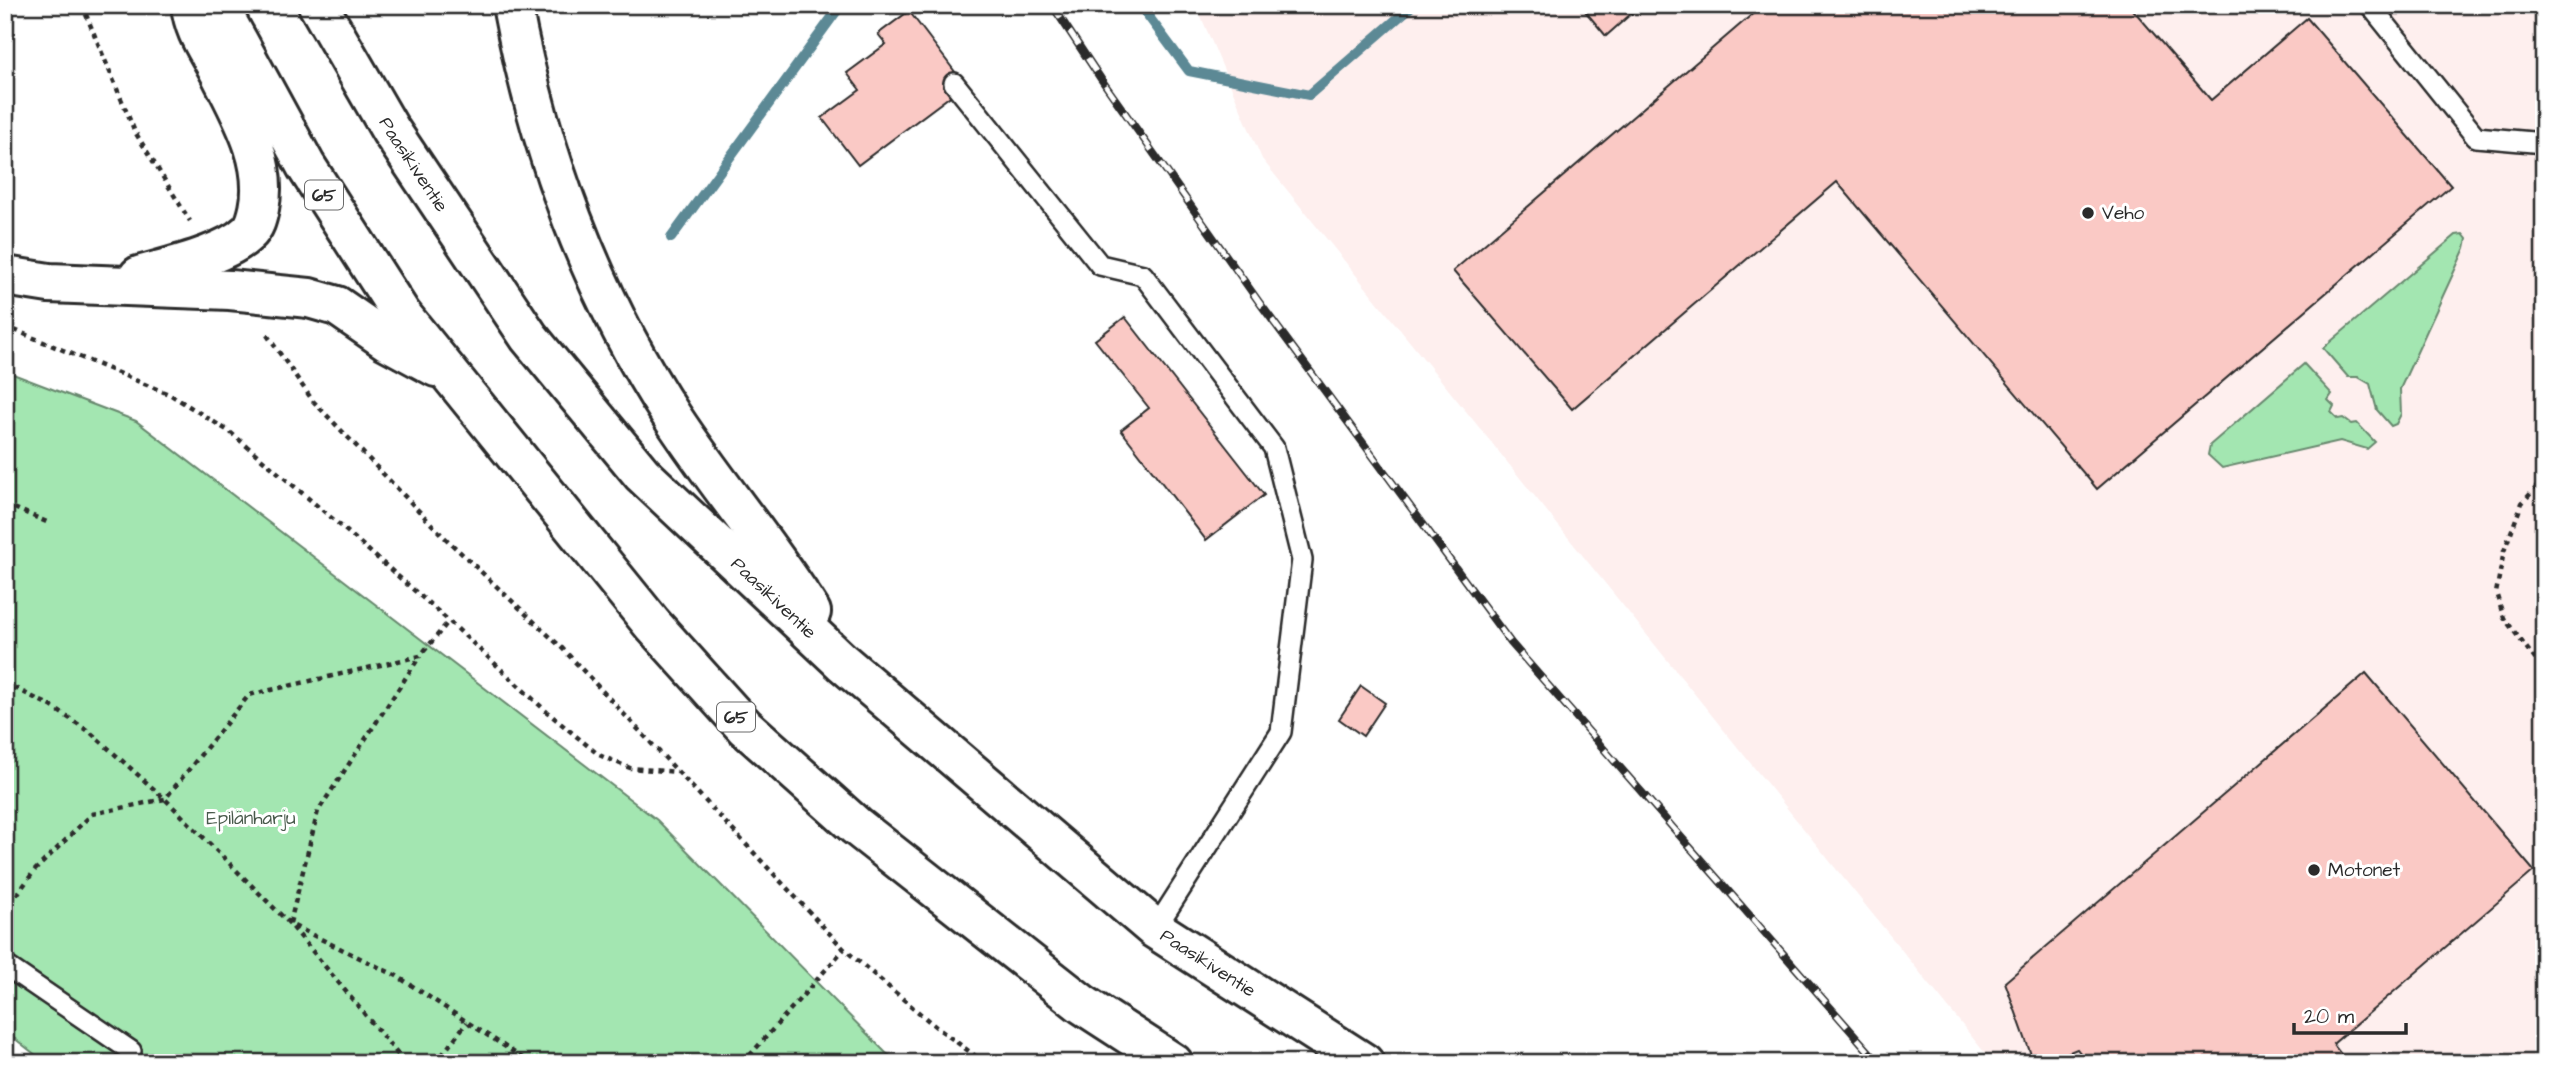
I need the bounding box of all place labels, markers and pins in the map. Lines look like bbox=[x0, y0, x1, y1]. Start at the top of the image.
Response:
place label: Veho bbox=[2102, 200, 2145, 227]
marker: Veho bbox=[2080, 205, 2096, 221]
place label: Motonet bbox=[2328, 857, 2401, 884]
marker: Motonet bbox=[2306, 862, 2322, 878]

